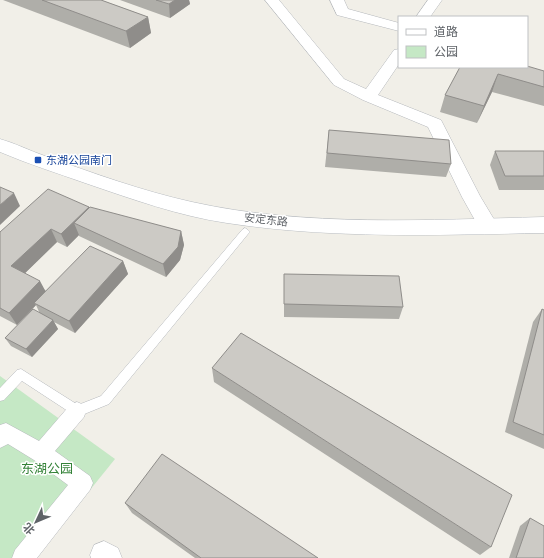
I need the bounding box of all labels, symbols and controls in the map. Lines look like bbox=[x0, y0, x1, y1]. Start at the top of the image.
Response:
legend bbox=[398, 16, 528, 68]
text: 道路 bbox=[434, 25, 458, 39]
text: 公园 bbox=[434, 45, 458, 59]
place label: 东湖公园南门 bbox=[46, 154, 112, 167]
marker: 东湖公园南门 bbox=[33, 155, 43, 165]
street label: 安定东路 bbox=[243, 211, 289, 229]
park label: 东湖公园 bbox=[21, 461, 73, 476]
north arrow bbox=[16, 502, 56, 542]
text: 北 bbox=[21, 520, 38, 537]

